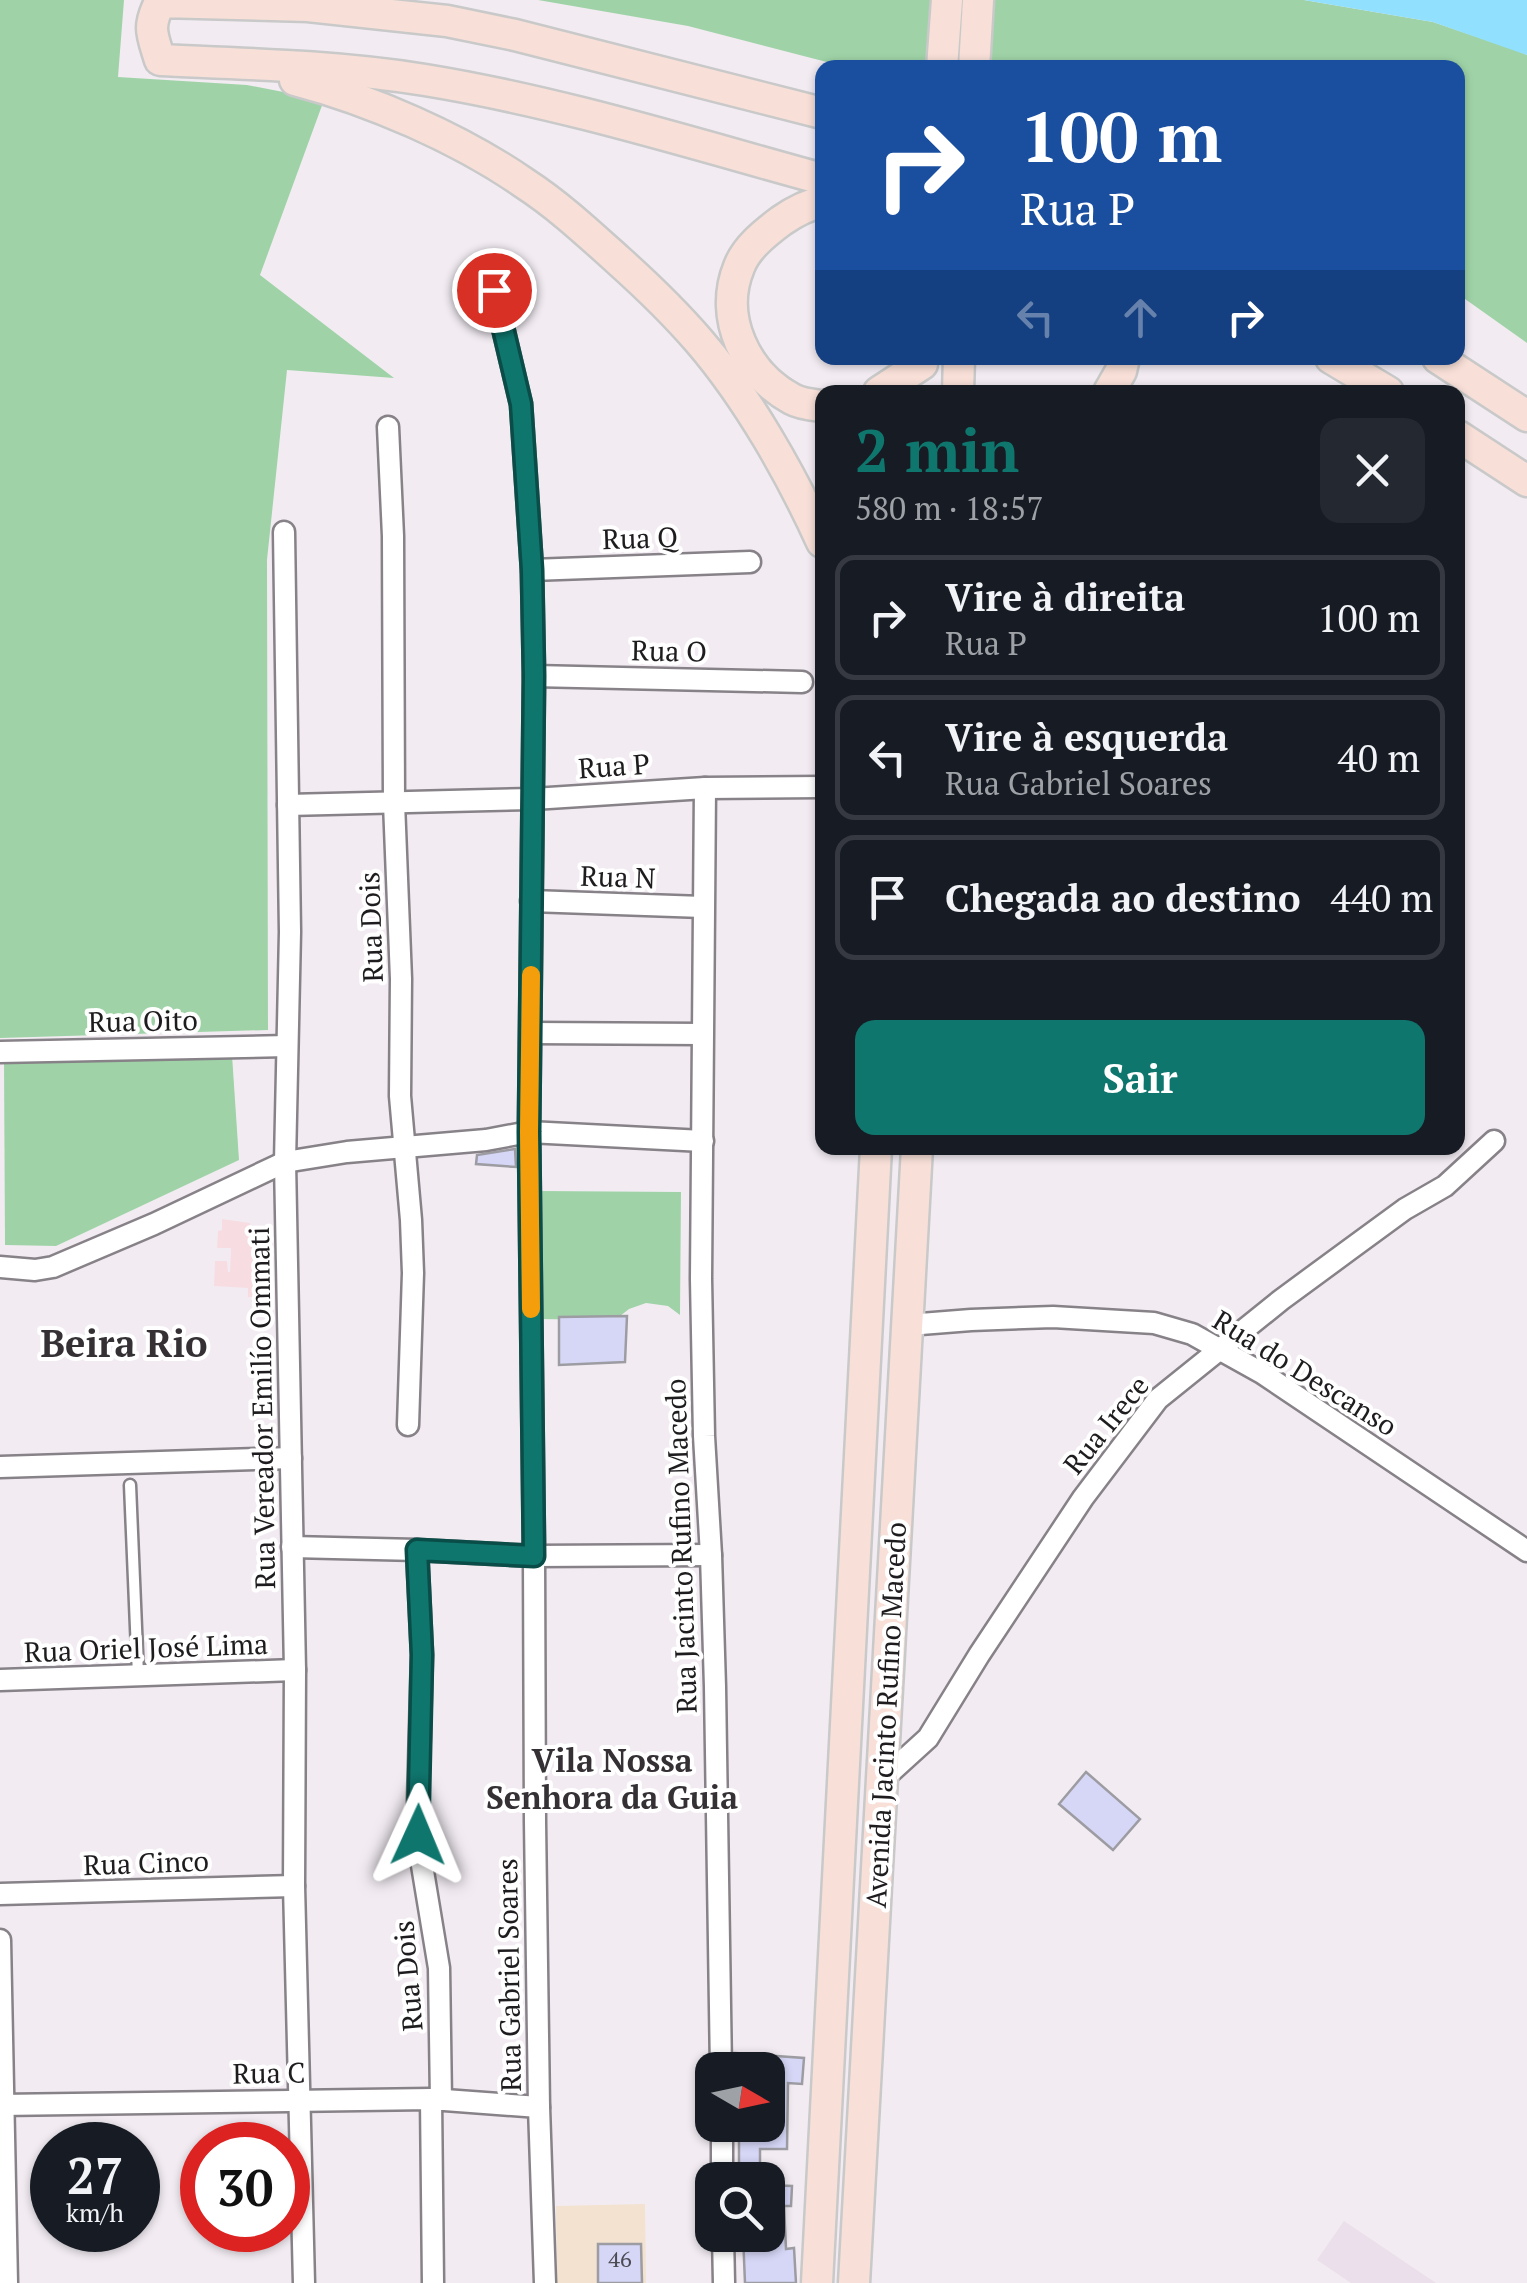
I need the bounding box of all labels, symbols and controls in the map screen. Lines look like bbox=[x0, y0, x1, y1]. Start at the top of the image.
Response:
text: 100 m bbox=[1020, 89, 1222, 182]
icon: right bbox=[855, 100, 985, 230]
text: Rua P bbox=[1020, 178, 1135, 238]
pin bbox=[452, 248, 537, 333]
icon: arrive bbox=[467, 263, 522, 318]
icon: left bbox=[1008, 290, 1063, 345]
icon: ahead bbox=[1113, 290, 1168, 345]
icon: right bbox=[1218, 290, 1273, 345]
text: 2 min bbox=[855, 410, 1019, 489]
button: close bbox=[1320, 418, 1425, 523]
text: 580 m · 18:57 bbox=[855, 487, 1043, 529]
street label: Rua Q bbox=[602, 518, 680, 557]
text: Vire à direita bbox=[945, 572, 1185, 622]
icon: right bbox=[860, 590, 915, 645]
text: 100 m bbox=[1317, 593, 1420, 643]
text: Rua P bbox=[945, 622, 1027, 664]
street label: Rua O bbox=[631, 631, 707, 670]
text: Vire à esquerda bbox=[945, 712, 1228, 762]
icon: left bbox=[860, 730, 915, 785]
text: 40 m bbox=[1337, 733, 1420, 783]
street label: Rua P bbox=[577, 745, 651, 786]
text: Rua Gabriel Soares bbox=[945, 762, 1212, 804]
street label: Rua N bbox=[580, 857, 656, 896]
icon: arrive bbox=[860, 870, 915, 925]
street label: Rua Dois bbox=[350, 871, 391, 983]
text: Chegada ao destino bbox=[945, 873, 1300, 923]
text: 440 m bbox=[1330, 873, 1433, 923]
street label: Rua Oito bbox=[88, 1001, 198, 1040]
button: Sair bbox=[855, 1020, 1425, 1135]
street label: Rua Vereador Emilío Ommati bbox=[240, 1227, 283, 1589]
street label: Rua do Descanso bbox=[1206, 1301, 1404, 1444]
district label: Beira Rio bbox=[40, 1318, 208, 1368]
street label: Rua Irece bbox=[1055, 1368, 1157, 1481]
street label: Rua Jacinto Rufino Macedo bbox=[656, 1378, 705, 1714]
street label: Avenida Jacinto Rufino Macedo bbox=[857, 1521, 914, 1909]
street label: Rua Oriel José Lima bbox=[23, 1625, 269, 1670]
district label: Vila Nossa Senhora da Guia bbox=[486, 1739, 738, 1818]
position arrow bbox=[366, 1783, 470, 1887]
street label: Rua Cinco bbox=[82, 1842, 210, 1883]
street label: Rua Gabriel Soares bbox=[488, 1858, 529, 2092]
street label: Rua Dois bbox=[384, 1919, 431, 2033]
north arrow bbox=[695, 2052, 785, 2142]
map controls bbox=[695, 2052, 785, 2252]
street label: Rua C bbox=[232, 2053, 306, 2092]
speed limit sign: 30 bbox=[180, 2122, 310, 2252]
text: 27 bbox=[67, 2142, 123, 2208]
button: search bbox=[695, 2162, 785, 2252]
text: km/h bbox=[66, 2196, 124, 2229]
house number: 46 bbox=[608, 2244, 632, 2273]

